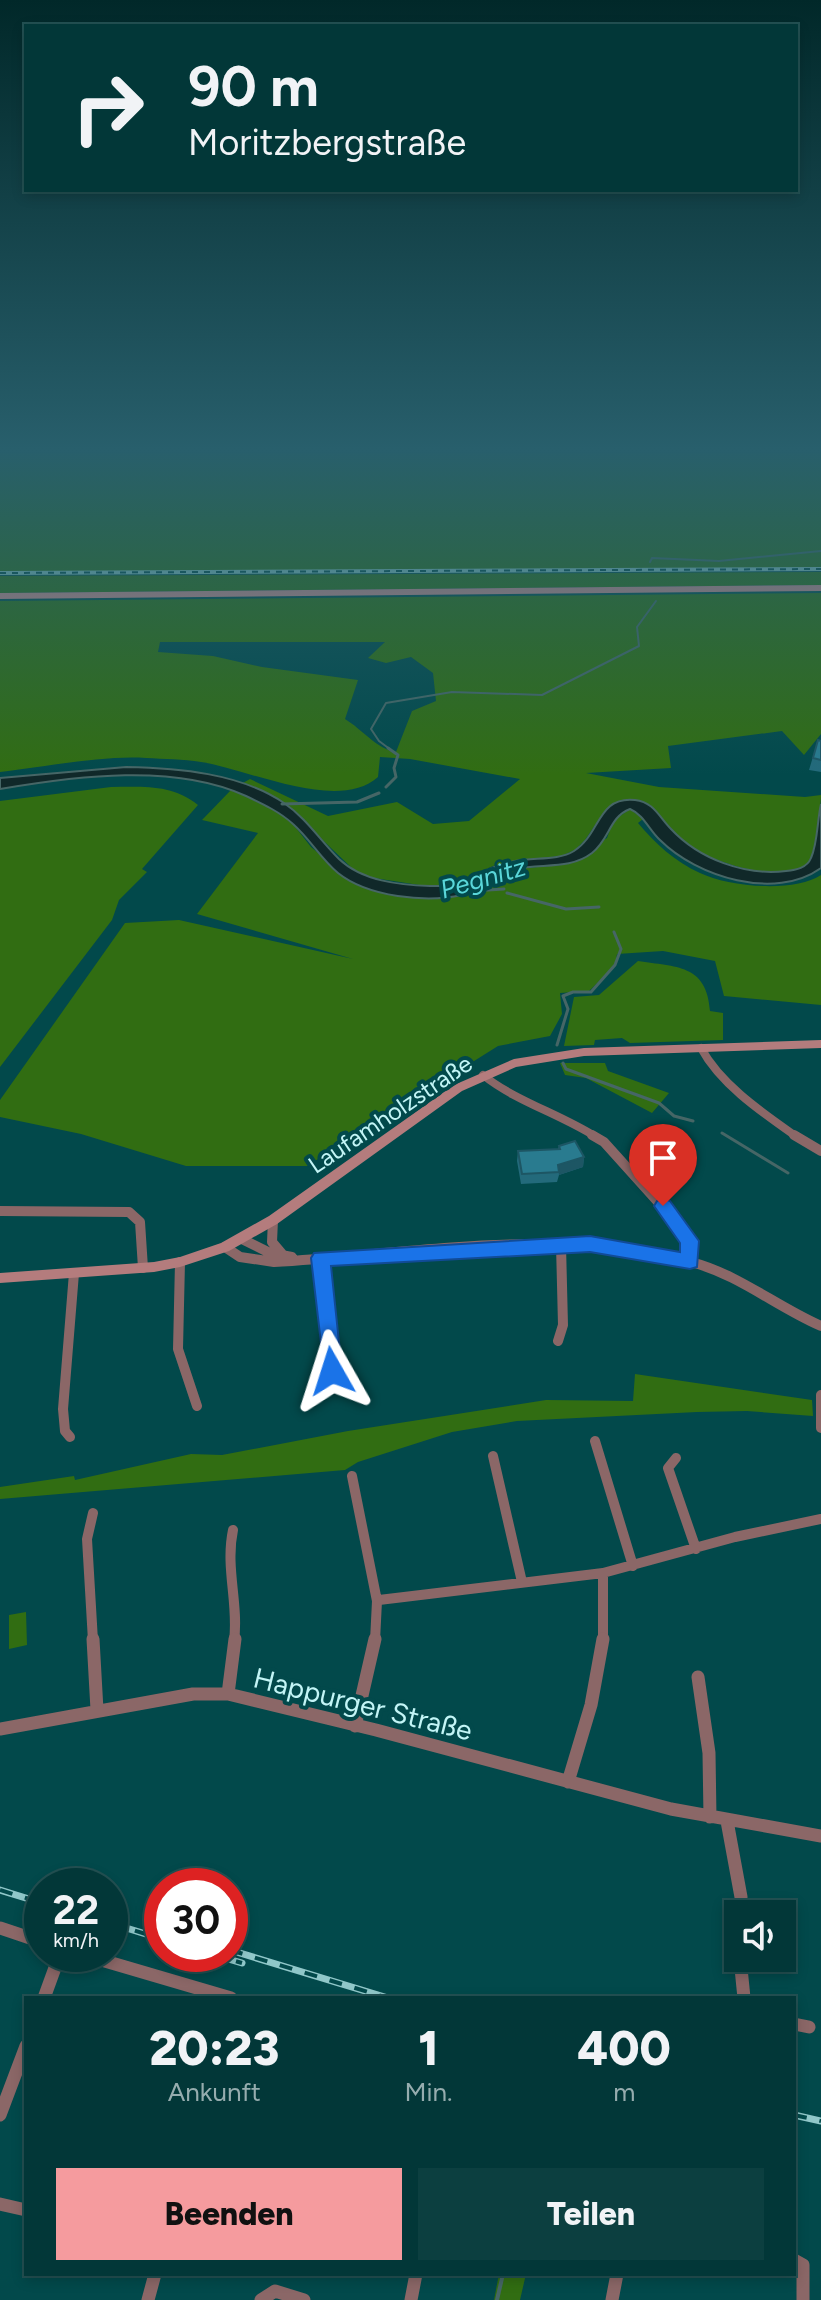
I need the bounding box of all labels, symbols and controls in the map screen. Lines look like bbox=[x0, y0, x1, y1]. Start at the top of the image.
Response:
text: 90 m bbox=[188, 53, 319, 120]
icon: right bbox=[56, 56, 160, 160]
text: Moritzbergstraße bbox=[188, 121, 466, 164]
water label: Pegnitz bbox=[436, 850, 530, 905]
street label: Laufamholzstraße bbox=[303, 1049, 477, 1179]
pin bbox=[629, 1124, 697, 1206]
icon: arrive bbox=[641, 1136, 685, 1180]
position arrow bbox=[290, 1329, 374, 1413]
street label: Happurger Straße bbox=[250, 1660, 476, 1748]
speed limit sign: 30 bbox=[144, 1868, 248, 1972]
text: 22 bbox=[53, 1886, 99, 1934]
map controls bbox=[724, 1900, 796, 1972]
button: sound bbox=[724, 1900, 796, 1972]
text: km/h bbox=[53, 1928, 99, 1952]
text: 20:23 bbox=[149, 2019, 279, 2077]
text: 1 bbox=[418, 2019, 439, 2077]
text: 400 bbox=[578, 2019, 671, 2077]
text: Ankunft bbox=[168, 2076, 261, 2108]
text: Min. bbox=[404, 2076, 452, 2108]
text: m bbox=[613, 2076, 635, 2108]
button: Beenden bbox=[56, 2168, 402, 2260]
button: Teilen bbox=[418, 2168, 764, 2260]

